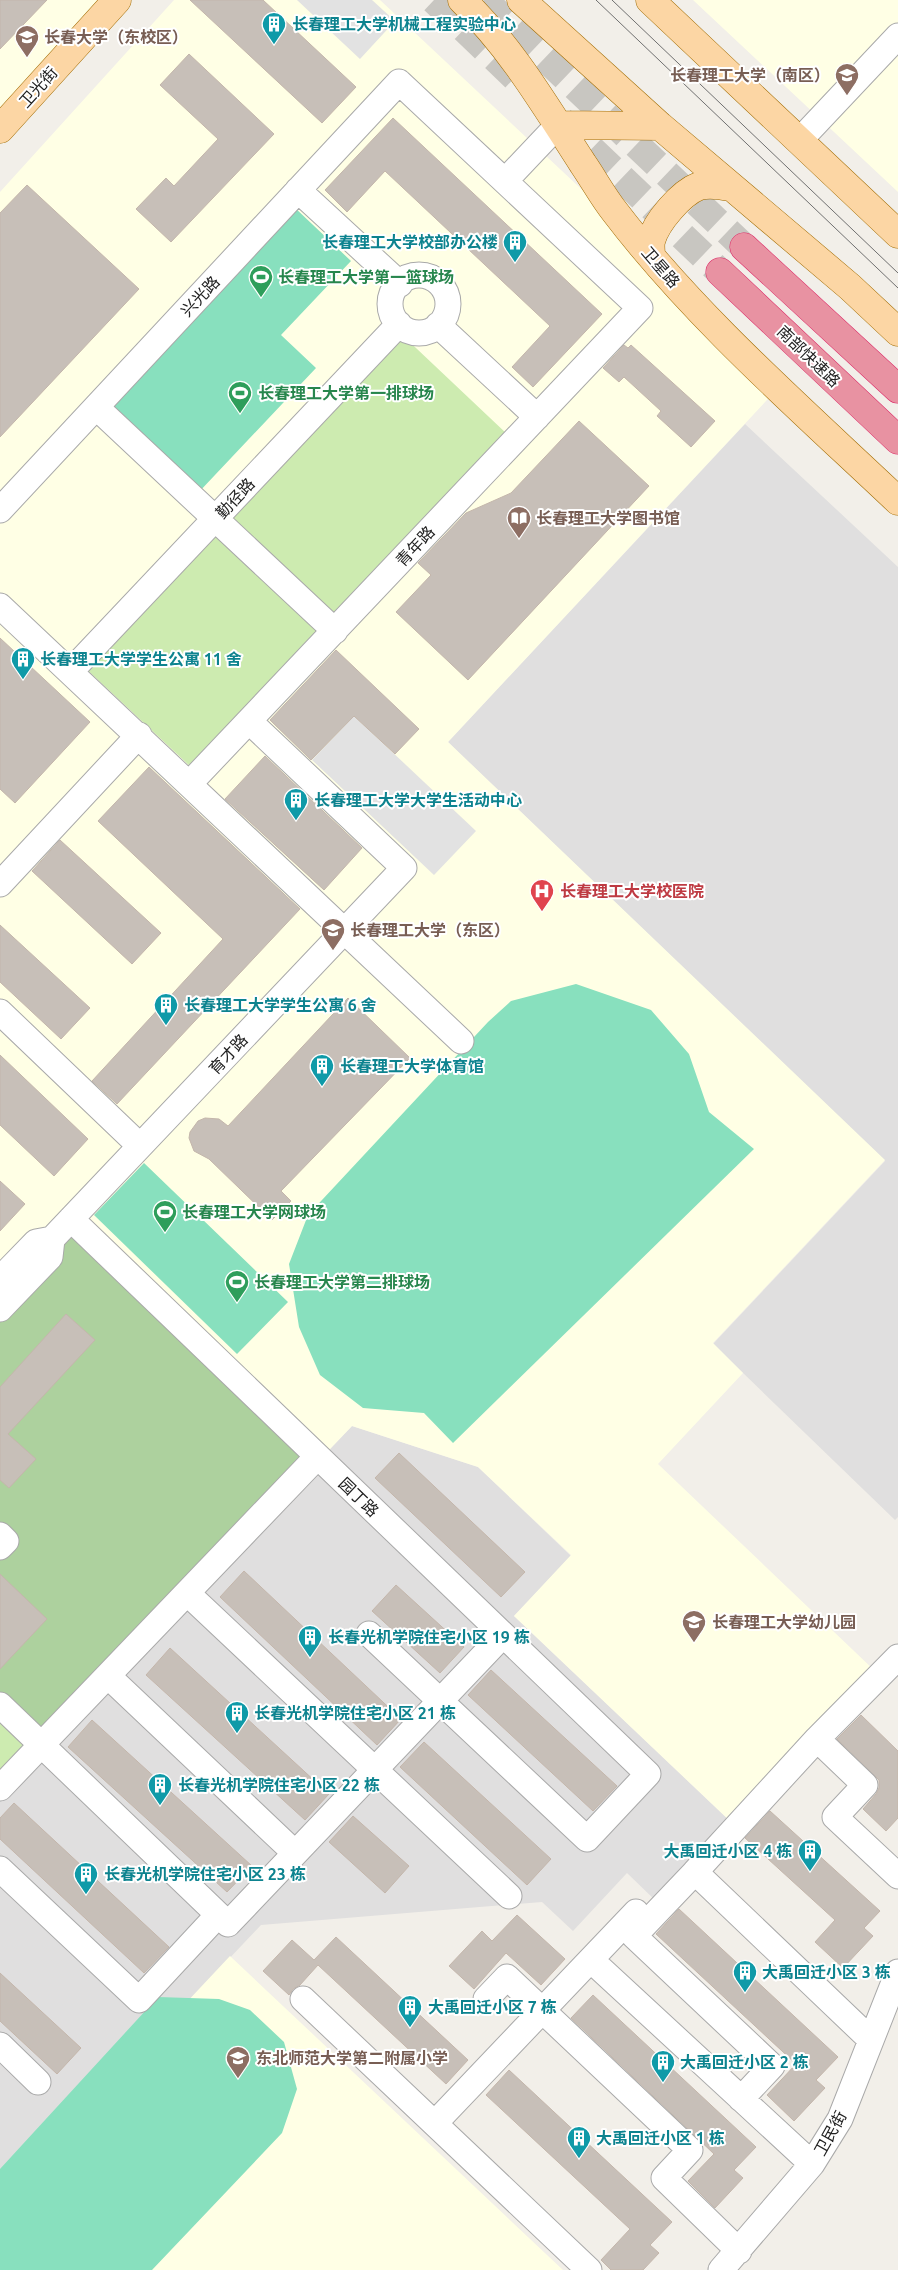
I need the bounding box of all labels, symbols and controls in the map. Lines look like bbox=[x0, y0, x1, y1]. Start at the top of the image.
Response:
building icon: 长春理工大学机械工程实验中心 bbox=[261, 11, 287, 45]
place label: 长春理工大学机械工程实验中心 bbox=[292, 15, 516, 33]
school or university icon: 长春大学（东校区） bbox=[14, 24, 40, 58]
place label: 长春大学（东校区） bbox=[44, 28, 188, 46]
school or university icon: 长春理工大学（南区） bbox=[834, 62, 860, 96]
street label: 卫光街 bbox=[15, 63, 61, 111]
place label: 长春理工大学（南区） bbox=[670, 66, 830, 84]
building icon: 长春理工大学校部办公楼 bbox=[502, 229, 528, 263]
place label: 长春理工大学校部办公楼 bbox=[322, 233, 498, 251]
street label: 卫星路 bbox=[638, 243, 684, 291]
sports icon: 长春理工大学第一篮球场 bbox=[248, 264, 274, 298]
place label: 长春理工大学第一篮球场 bbox=[278, 268, 454, 286]
street label: 兴光路 bbox=[177, 272, 223, 320]
street label: 南部快速路 bbox=[774, 322, 844, 390]
sports icon: 长春理工大学第一排球场 bbox=[227, 380, 253, 414]
place label: 长春理工大学第一排球场 bbox=[258, 384, 434, 402]
street label: 勤径路 bbox=[212, 474, 258, 522]
library icon: 长春理工大学图书馆 bbox=[506, 505, 532, 539]
place label: 长春理工大学图书馆 bbox=[536, 509, 680, 527]
street label: 青年路 bbox=[392, 522, 438, 570]
building icon: 长春理工大学学生公寓 11 舍 bbox=[10, 646, 36, 680]
place label: 长春理工大学学生公寓 11 舍 bbox=[40, 650, 242, 668]
building icon: 长春理工大学大学生活动中心 bbox=[283, 787, 309, 821]
place label: 长春理工大学大学生活动中心 bbox=[314, 791, 522, 809]
hospital icon: 长春理工大学校医院 bbox=[529, 878, 555, 912]
place label: 长春理工大学校医院 bbox=[560, 882, 704, 900]
school or university icon: 长春理工大学（东区） bbox=[320, 917, 346, 951]
place label: 长春理工大学（东区） bbox=[350, 921, 510, 939]
building icon: 长春理工大学学生公寓 6 舍 bbox=[153, 992, 179, 1026]
place label: 长春理工大学学生公寓 6 舍 bbox=[184, 996, 377, 1014]
street label: 育才路 bbox=[205, 1030, 251, 1078]
building icon: 长春理工大学体育馆 bbox=[309, 1053, 335, 1087]
place label: 长春理工大学体育馆 bbox=[340, 1057, 484, 1075]
sports icon: 长春理工大学网球场 bbox=[152, 1199, 178, 1233]
place label: 长春理工大学网球场 bbox=[182, 1203, 326, 1221]
sports icon: 长春理工大学第二排球场 bbox=[224, 1269, 250, 1303]
place label: 长春理工大学第二排球场 bbox=[254, 1273, 430, 1291]
street label: 园丁路 bbox=[335, 1474, 383, 1520]
school or university icon: 长春理工大学幼儿园 bbox=[681, 1609, 707, 1643]
place label: 长春理工大学幼儿园 bbox=[712, 1613, 856, 1631]
building icon: 长春光机学院住宅小区 19 栋 bbox=[297, 1624, 323, 1658]
place label: 长春光机学院住宅小区 19 栋 bbox=[328, 1628, 530, 1646]
building icon: 长春光机学院住宅小区 21 栋 bbox=[224, 1700, 250, 1734]
place label: 长春光机学院住宅小区 21 栋 bbox=[254, 1704, 456, 1722]
building icon: 长春光机学院住宅小区 22 栋 bbox=[147, 1772, 173, 1806]
place label: 长春光机学院住宅小区 22 栋 bbox=[178, 1776, 380, 1794]
building icon: 大禹回迁小区 4 栋 bbox=[797, 1838, 823, 1872]
place label: 大禹回迁小区 4 栋 bbox=[663, 1842, 792, 1860]
building icon: 长春光机学院住宅小区 23 栋 bbox=[73, 1861, 99, 1895]
place label: 长春光机学院住宅小区 23 栋 bbox=[104, 1865, 306, 1883]
building icon: 大禹回迁小区 3 栋 bbox=[732, 1959, 758, 1993]
place label: 大禹回迁小区 3 栋 bbox=[762, 1963, 891, 1981]
building icon: 大禹回迁小区 7 栋 bbox=[397, 1994, 423, 2028]
place label: 大禹回迁小区 7 栋 bbox=[428, 1998, 557, 2016]
school or university icon: 东北师范大学第二附属小学 bbox=[225, 2045, 251, 2079]
place label: 东北师范大学第二附属小学 bbox=[256, 2049, 448, 2067]
building icon: 大禹回迁小区 2 栋 bbox=[650, 2049, 676, 2083]
place label: 大禹回迁小区 2 栋 bbox=[680, 2053, 809, 2071]
street label: 卫民街 bbox=[810, 2108, 850, 2158]
building icon: 大禹回迁小区 1 栋 bbox=[566, 2125, 592, 2159]
place label: 大禹回迁小区 1 栋 bbox=[596, 2129, 725, 2147]

